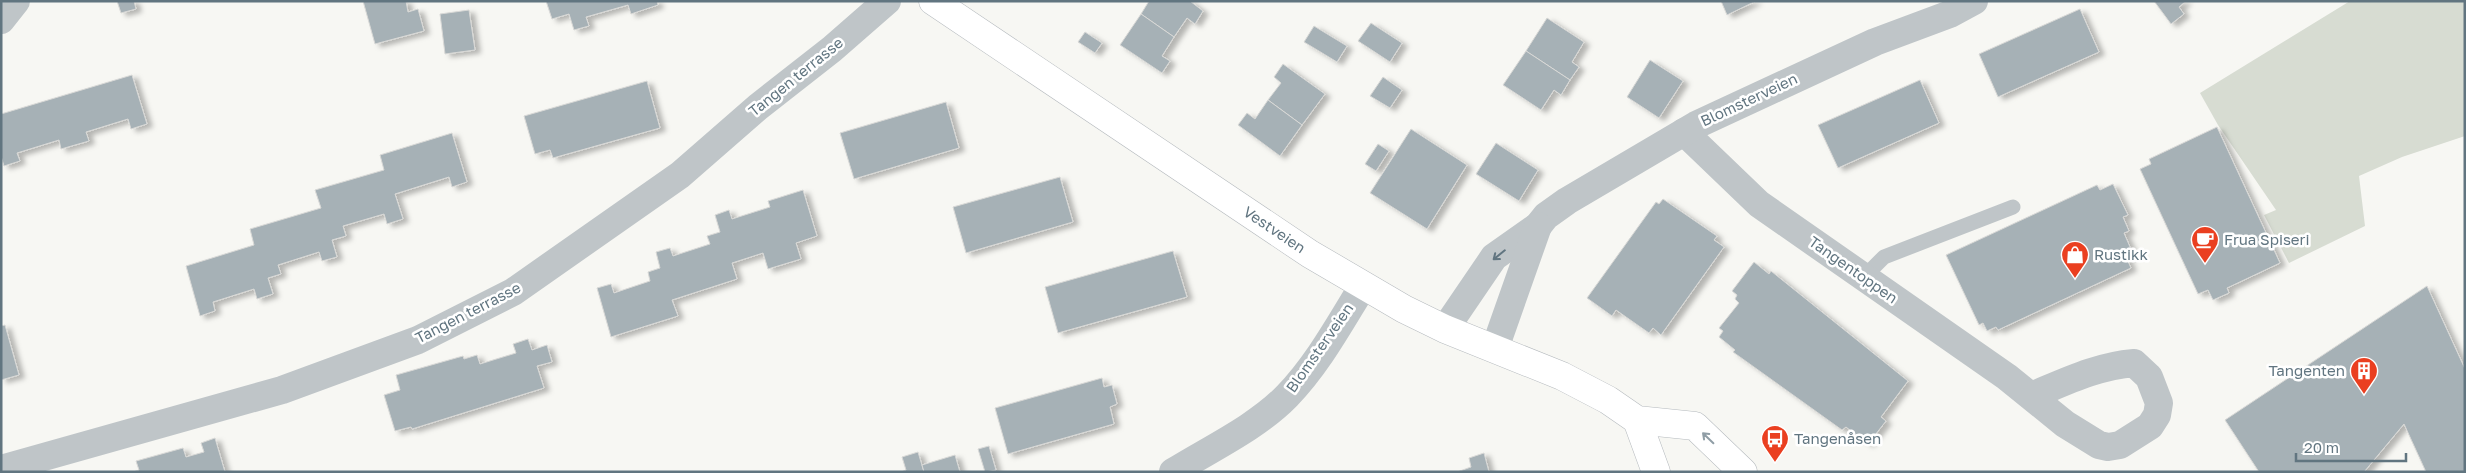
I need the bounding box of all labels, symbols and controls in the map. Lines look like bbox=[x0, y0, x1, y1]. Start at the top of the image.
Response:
street label: Tangen terrasse bbox=[745, 33, 846, 120]
street label: Blomsterveien bbox=[1697, 69, 1800, 129]
street label: Vestveien bbox=[1240, 202, 1309, 256]
cafe icon: Frua Spiseri bbox=[2190, 225, 2220, 264]
place label: Frua Spiseri bbox=[2224, 230, 2309, 248]
street label: Tangentoppen bbox=[1806, 232, 1901, 306]
shop icon: Rustikk bbox=[2060, 240, 2090, 279]
place label: Rustikk bbox=[2094, 245, 2148, 263]
one-way arrow bbox=[1493, 249, 1506, 260]
street label: Tangen terrasse bbox=[412, 278, 524, 346]
street label: Blomsterveien bbox=[1282, 299, 1357, 395]
building icon: Tangenten bbox=[2349, 356, 2379, 395]
place label: Tangenten bbox=[2268, 361, 2345, 379]
bus stop icon: Tangenåsen bbox=[1760, 424, 1790, 463]
place label: Tangenåsen bbox=[1794, 429, 1881, 447]
scale bar bbox=[2296, 430, 2406, 462]
one-way arrow bbox=[1702, 432, 1714, 444]
text: 20 m bbox=[2304, 438, 2339, 456]

